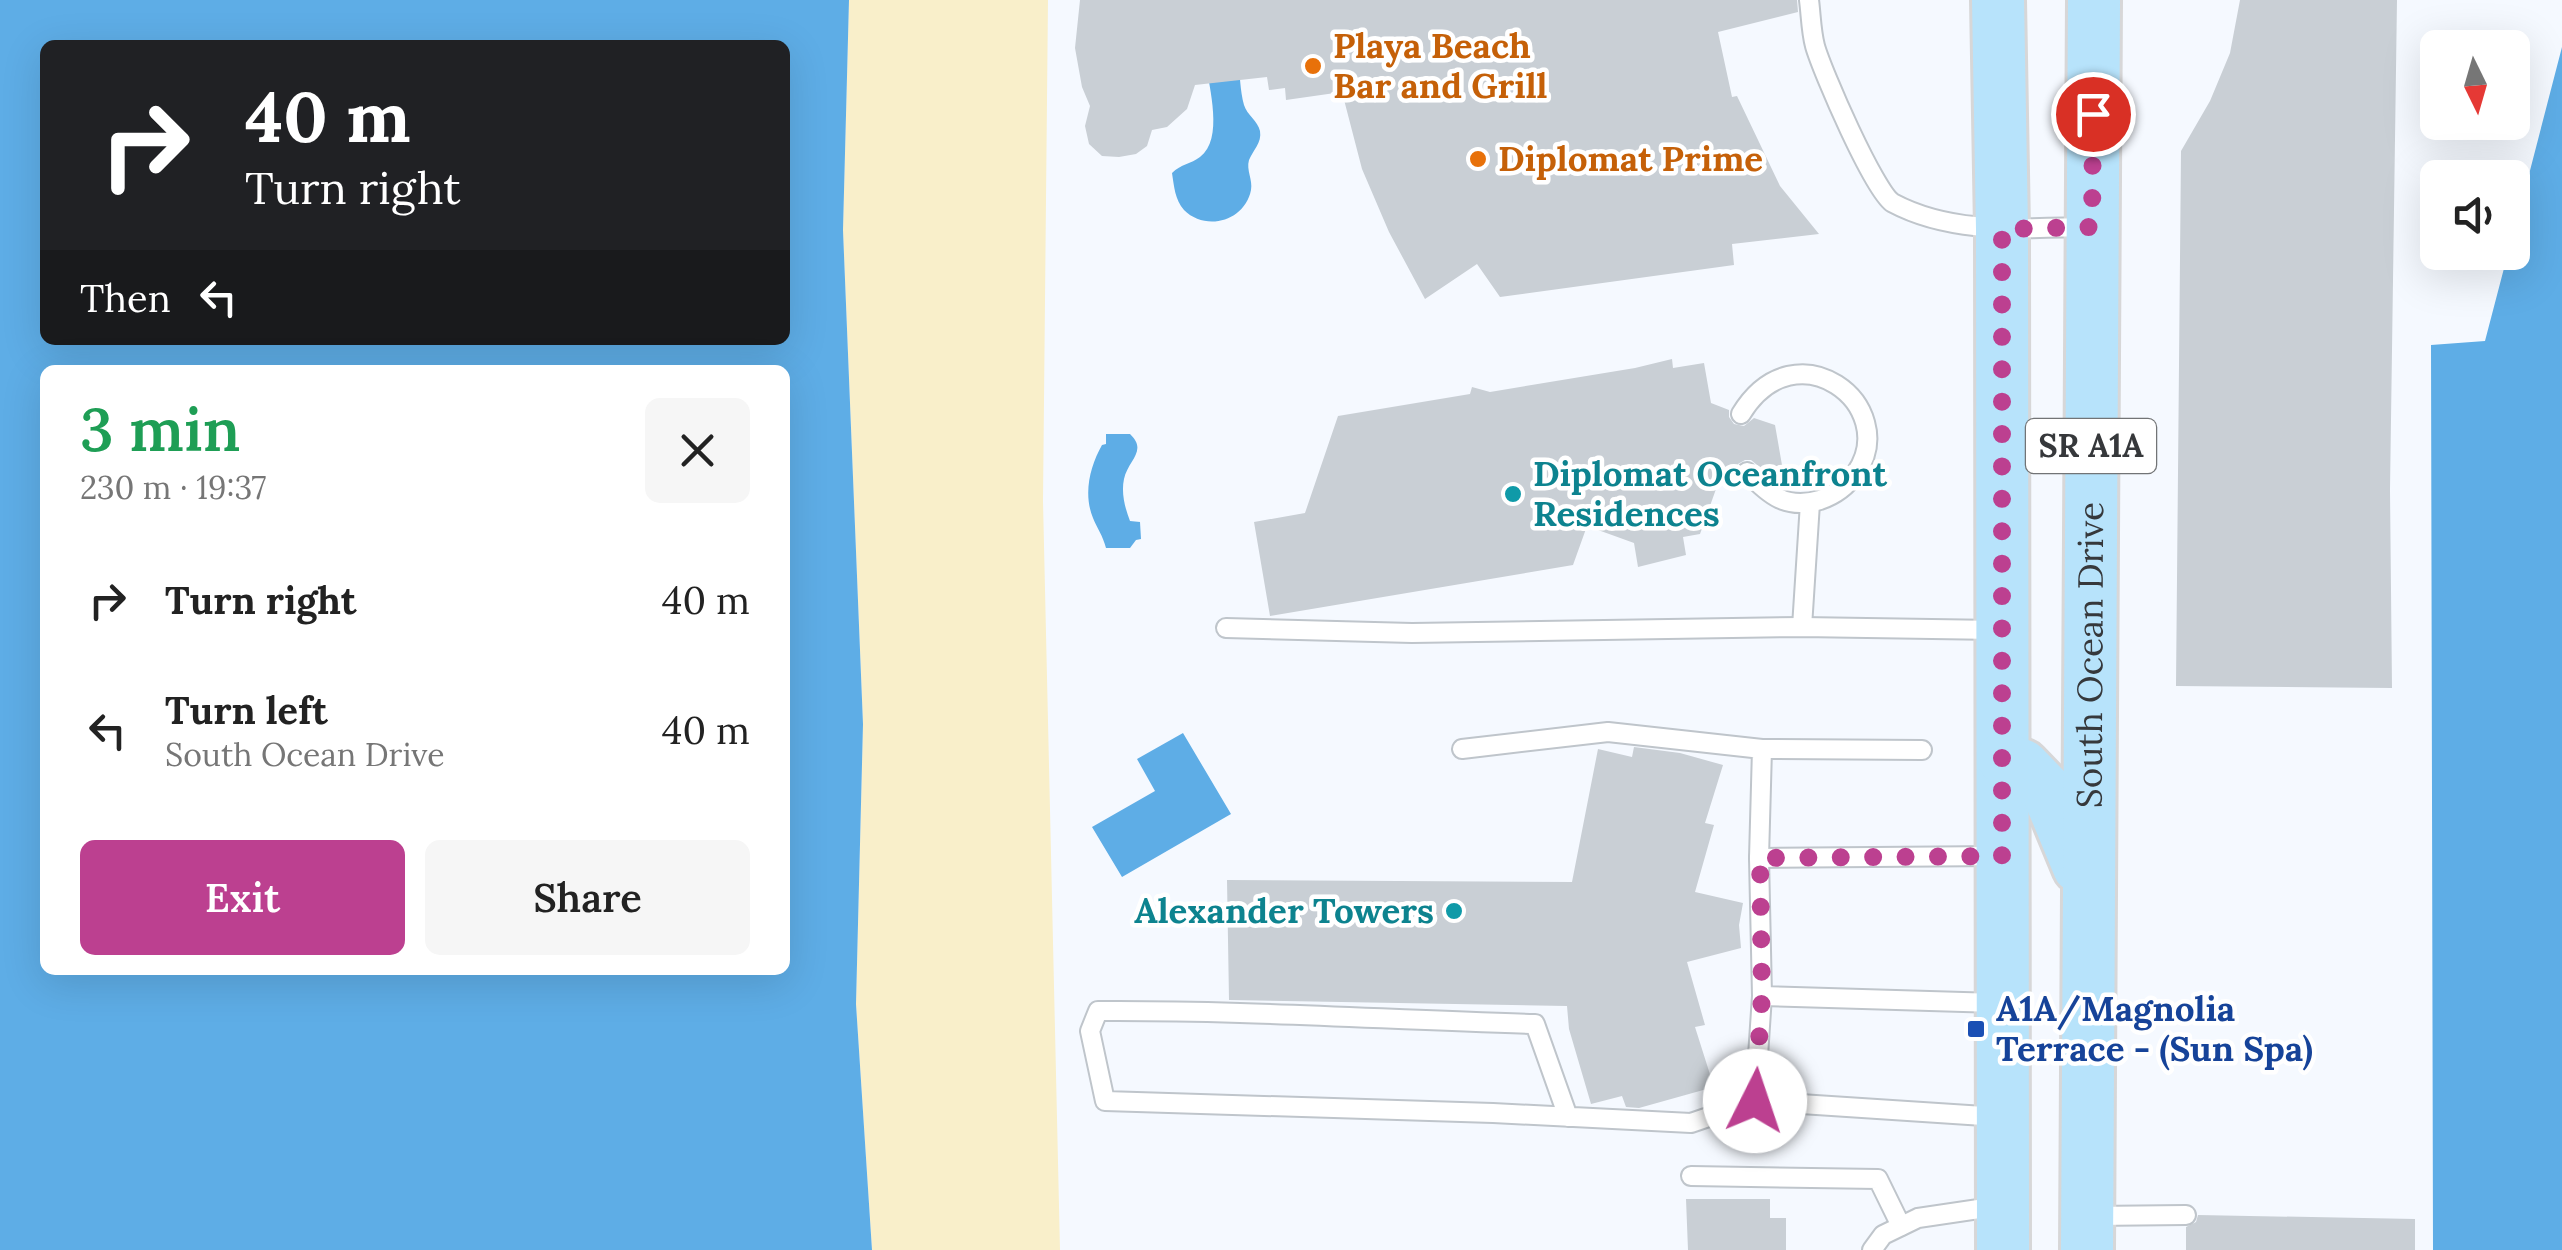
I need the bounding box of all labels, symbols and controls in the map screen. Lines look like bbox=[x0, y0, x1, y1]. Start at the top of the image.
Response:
place label: Playa Beach Bar and Grill bbox=[1333, 23, 1548, 108]
north arrow bbox=[2420, 30, 2530, 140]
map controls bbox=[2420, 30, 2530, 270]
marker: Playa Beach Bar and Grill bbox=[1302, 55, 1324, 77]
text: 40 m bbox=[245, 72, 411, 161]
pin bbox=[2051, 72, 2136, 157]
icon: right bbox=[80, 80, 210, 210]
icon: arrive bbox=[2066, 87, 2121, 142]
place label: Diplomat Prime bbox=[1498, 136, 1763, 181]
marker: Diplomat Prime bbox=[1467, 148, 1489, 170]
text: Turn right bbox=[245, 159, 461, 216]
button: sound bbox=[2420, 160, 2530, 270]
icon: left bbox=[191, 270, 246, 325]
text: Then bbox=[80, 274, 171, 322]
text: 3 min bbox=[80, 391, 240, 467]
button: close bbox=[645, 398, 750, 503]
road number: SR A1A bbox=[2026, 419, 2156, 473]
place label: Diplomat Oceanfront Residences bbox=[1533, 451, 1887, 536]
text: 230 m · 19:37 bbox=[80, 467, 266, 508]
marker: Diplomat Oceanfront Residences bbox=[1502, 483, 1524, 505]
street label: South Ocean Drive bbox=[2066, 502, 2113, 808]
icon: right bbox=[80, 573, 135, 628]
text: Turn right bbox=[165, 576, 356, 624]
text: 40 m bbox=[662, 576, 750, 624]
text: Turn left bbox=[165, 686, 328, 734]
icon: left bbox=[80, 703, 135, 758]
text: 40 m bbox=[662, 706, 750, 754]
text: South Ocean Drive bbox=[165, 734, 445, 775]
button: Exit bbox=[80, 840, 405, 955]
button: Share bbox=[425, 840, 750, 955]
place label: Alexander Towers bbox=[1134, 888, 1434, 933]
marker: Alexander Towers bbox=[1443, 900, 1465, 922]
place label: A1A/Magnolia Terrace - (Sun Spa) bbox=[1996, 986, 2313, 1071]
marker: A1A/Magnolia Terrace - (Sun Spa) bbox=[1965, 1018, 1987, 1040]
position arrow bbox=[1703, 1049, 1807, 1153]

